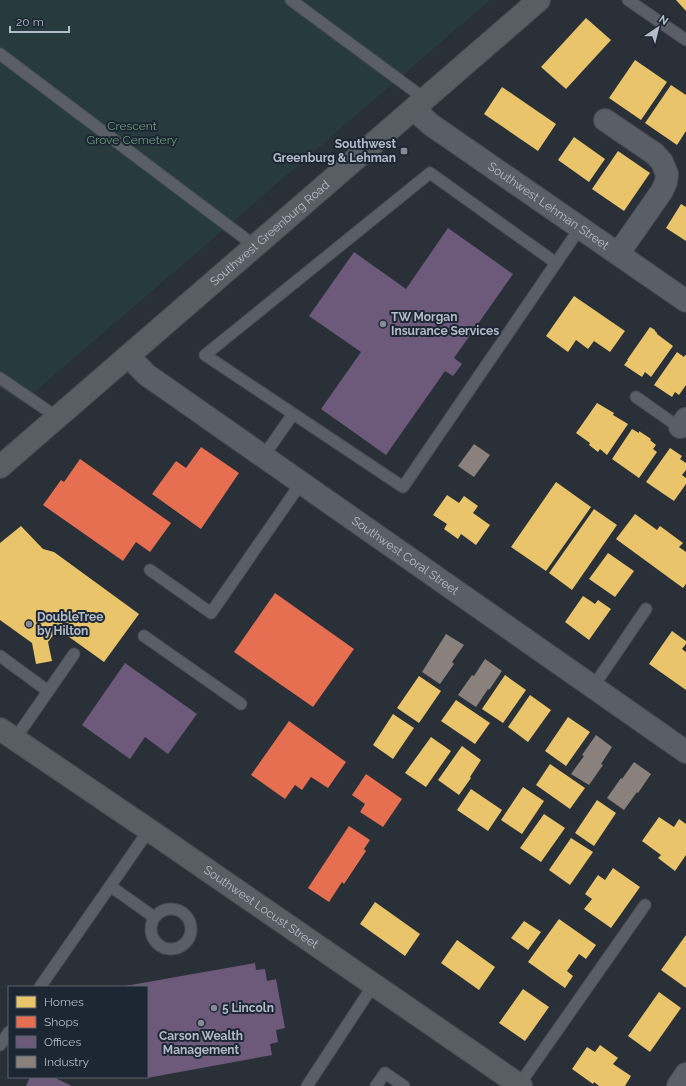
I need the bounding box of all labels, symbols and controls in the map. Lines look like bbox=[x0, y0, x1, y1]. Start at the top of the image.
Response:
scale bar bbox=[10, 8, 69, 34]
north arrow bbox=[638, 8, 678, 48]
text: N bbox=[656, 12, 671, 28]
text: 20 m bbox=[16, 15, 44, 29]
park label: Crescent Grove Cemetery bbox=[87, 119, 178, 147]
place label: Southwest Greenburg & Lehman bbox=[273, 137, 396, 165]
marker: Southwest Greenburg & Lehman bbox=[399, 146, 409, 156]
street label: Southwest Lehman Street bbox=[485, 159, 612, 253]
street label: Southwest Greenburg Road bbox=[207, 178, 332, 289]
place label: TW Morgan Insurance Services bbox=[391, 310, 499, 338]
marker: TW Morgan Insurance Services bbox=[378, 319, 388, 329]
street label: Southwest Coral Street bbox=[349, 513, 461, 598]
place label: DoubleTree by Hilton bbox=[37, 610, 103, 638]
marker: DoubleTree by Hilton bbox=[24, 619, 34, 629]
street label: Southwest Locust Street bbox=[201, 863, 321, 951]
legend bbox=[8, 986, 148, 1078]
text: Homes bbox=[44, 995, 84, 1009]
place label: 5 Lincoln bbox=[222, 1001, 274, 1015]
marker: 5 Lincoln bbox=[209, 1003, 219, 1013]
text: Shops bbox=[44, 1015, 79, 1029]
marker: Carson Wealth Management bbox=[196, 1018, 206, 1028]
place label: Carson Wealth Management bbox=[159, 1029, 243, 1057]
text: Offices bbox=[44, 1035, 81, 1049]
text: Industry bbox=[44, 1055, 90, 1069]

